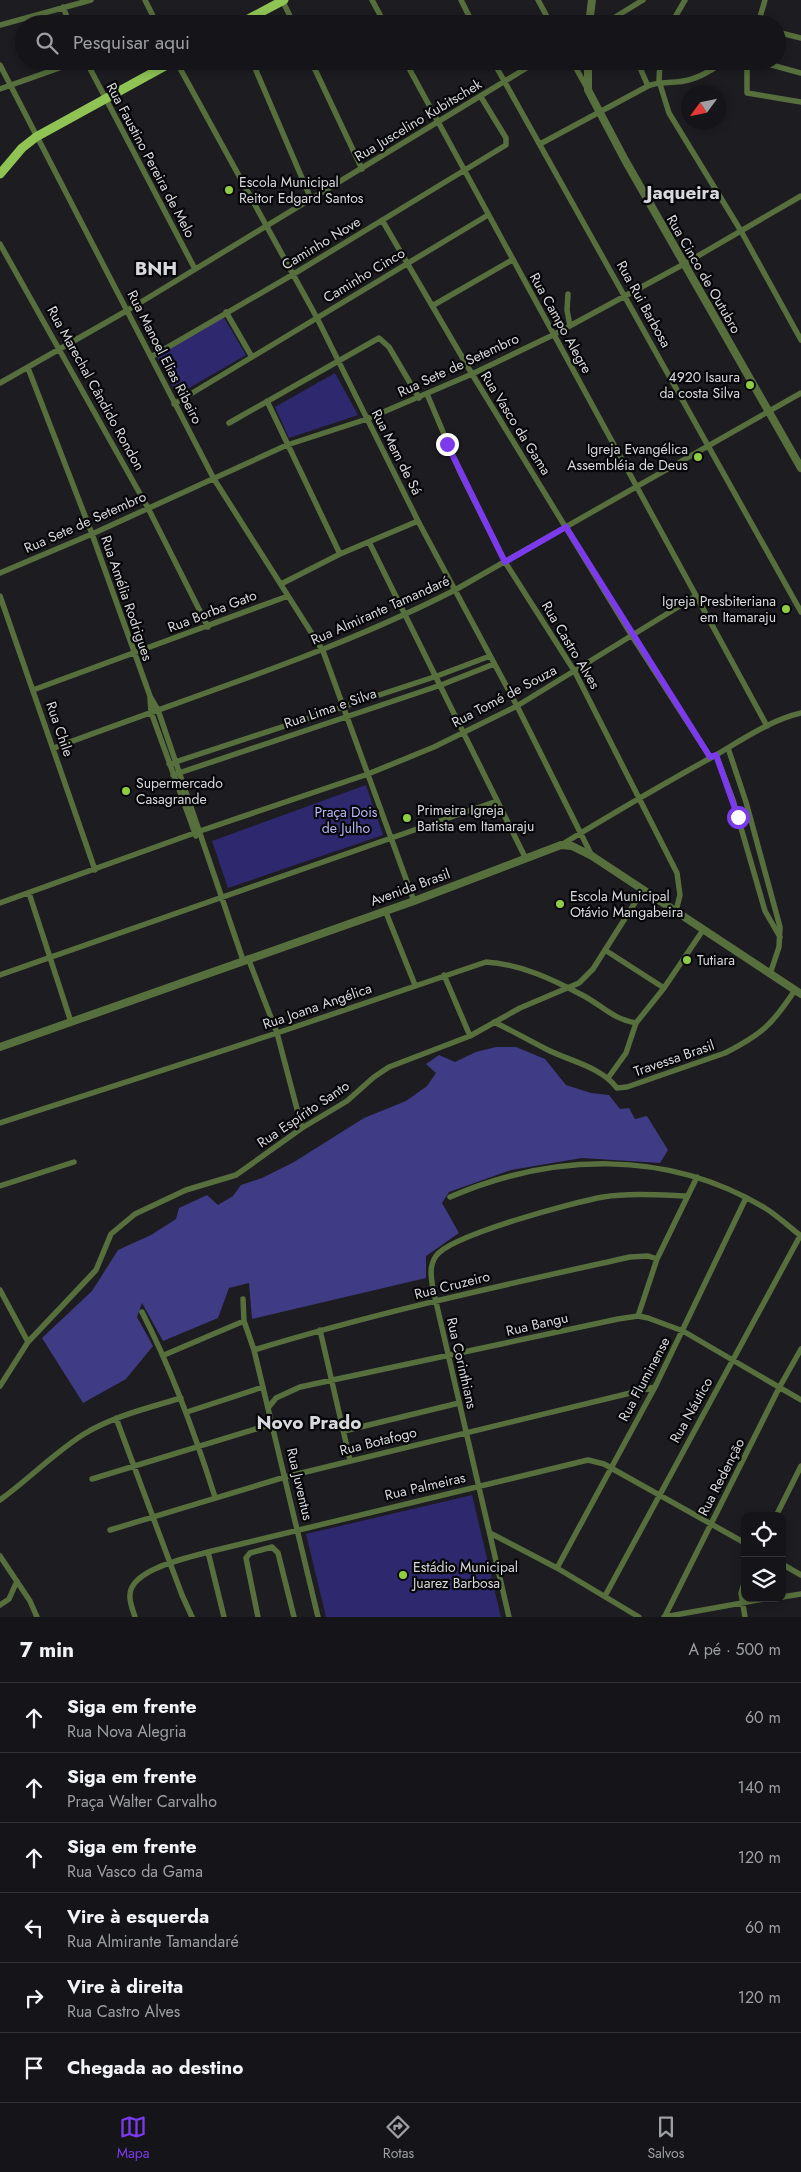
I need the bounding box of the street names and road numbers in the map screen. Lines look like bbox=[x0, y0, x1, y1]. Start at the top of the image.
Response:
street label: Rua Juscelino Kubitschek bbox=[351, 74, 486, 166]
street label: Rua Faustino Pereira de Melo bbox=[102, 79, 201, 241]
street label: Rua Cinco de Outubro bbox=[662, 211, 746, 337]
street label: Caminho Nove bbox=[278, 212, 364, 274]
street label: Caminho Cinco bbox=[319, 242, 409, 307]
street label: Rua Rui Barbosa bbox=[612, 257, 676, 351]
street label: Rua Campo Alegre bbox=[525, 269, 597, 377]
street label: Rua Manoel Elias Ribeiro bbox=[123, 287, 208, 428]
street label: Rua Marechal Cândido Rondon bbox=[42, 302, 150, 474]
street label: Rua Sete de Setembro bbox=[394, 328, 522, 402]
street label: Rua Vasco da Gama bbox=[476, 367, 556, 479]
street label: Rua Mem de Sá bbox=[367, 406, 427, 498]
street label: Rua Sete de Setembro bbox=[21, 486, 150, 558]
street label: Rua Amélia Rodrigues bbox=[96, 533, 158, 664]
street label: Rua Almirante Tamandaré bbox=[307, 570, 453, 650]
street label: Rua Borba Gato bbox=[165, 585, 260, 637]
street label: Rua Castro Alves bbox=[537, 597, 605, 693]
street label: Rua Tomé de Souza bbox=[448, 660, 560, 732]
street label: Rua Lima e Silva bbox=[281, 683, 379, 733]
street label: Rua Chile bbox=[41, 699, 79, 759]
street label: Avenida Brasil bbox=[367, 863, 453, 911]
street label: Rua Joana Angélica bbox=[260, 978, 374, 1034]
street label: Travessa Brasil bbox=[631, 1035, 717, 1081]
street label: Rua Espírito Santo bbox=[253, 1075, 353, 1152]
street label: Rua Cruzeiro bbox=[412, 1266, 492, 1304]
street label: Rua Bangu bbox=[504, 1307, 570, 1341]
street label: Rua Corinthians bbox=[442, 1315, 482, 1411]
street label: Rua Fluminense bbox=[613, 1333, 675, 1425]
street label: Rua Náutico bbox=[665, 1373, 717, 1447]
street label: Rua Botafogo bbox=[337, 1422, 419, 1460]
street label: Rua Redenção bbox=[693, 1434, 749, 1519]
street label: Rua Juventus bbox=[282, 1446, 318, 1522]
street label: Rua Palmeiras bbox=[383, 1467, 468, 1505]

